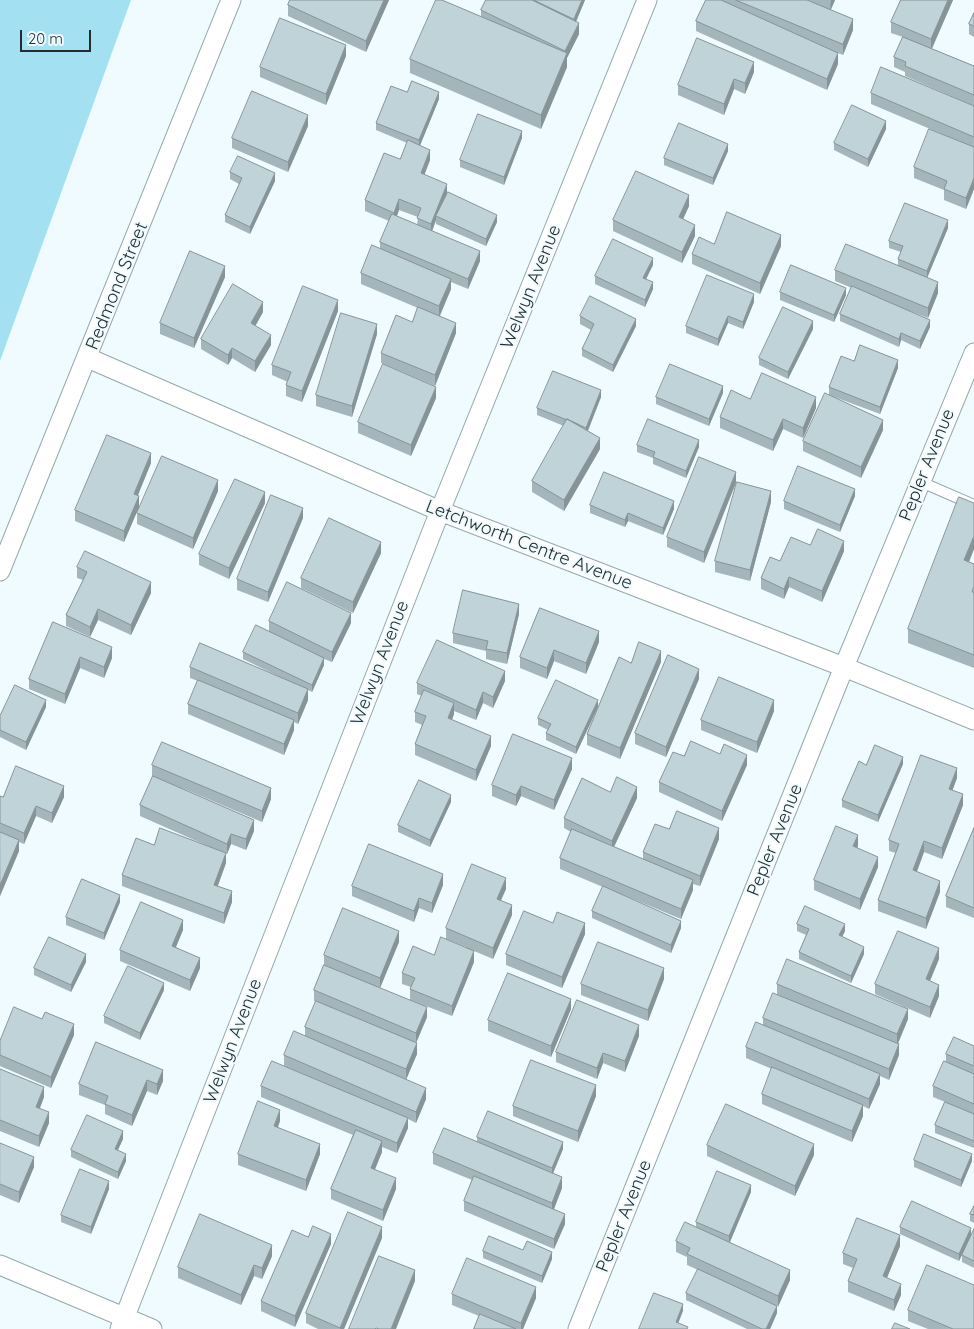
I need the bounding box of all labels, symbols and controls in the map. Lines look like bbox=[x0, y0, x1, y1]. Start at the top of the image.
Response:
scale bar bbox=[22, 20, 94, 52]
text: 20 m bbox=[28, 29, 63, 48]
street label: Redmond Street bbox=[82, 219, 152, 353]
street label: Welwyn Avenue bbox=[496, 222, 566, 352]
street label: Pepler Avenue bbox=[895, 406, 959, 524]
street label: Letchworth Centre Avenue bbox=[423, 496, 635, 594]
street label: Welwyn Avenue bbox=[346, 598, 414, 728]
street label: Pepler Avenue bbox=[743, 781, 807, 899]
street label: Welwyn Avenue bbox=[199, 976, 267, 1106]
street label: Pepler Avenue bbox=[592, 1157, 656, 1275]

